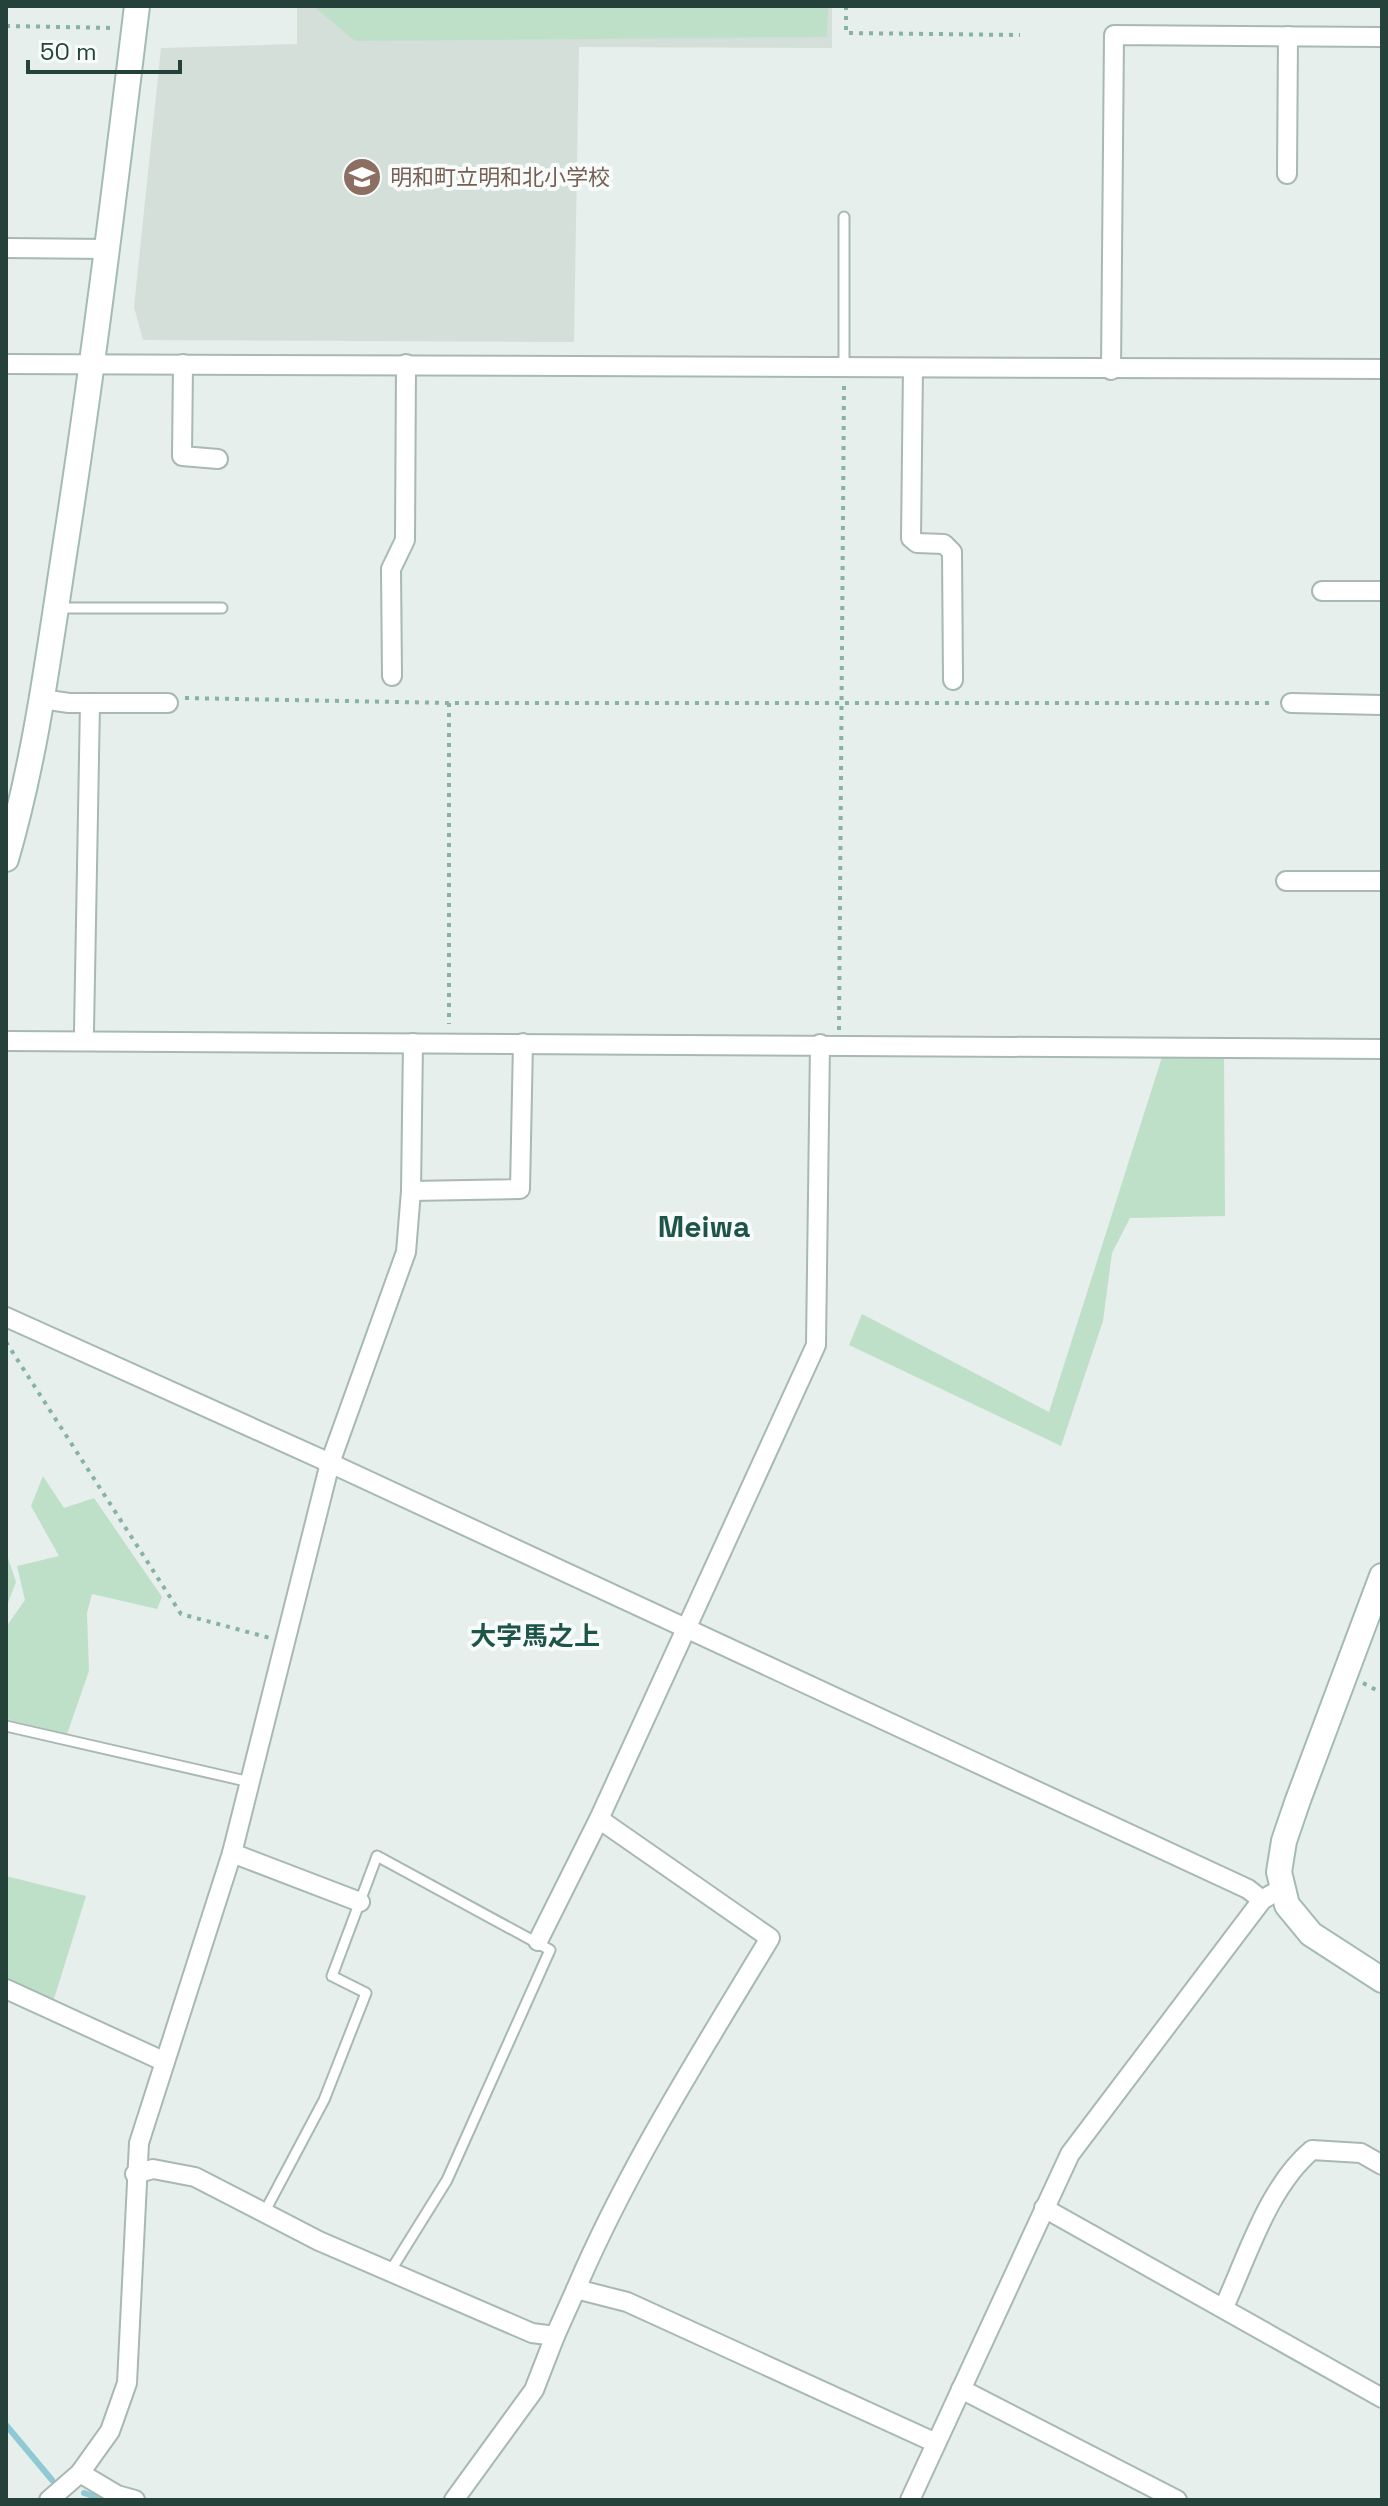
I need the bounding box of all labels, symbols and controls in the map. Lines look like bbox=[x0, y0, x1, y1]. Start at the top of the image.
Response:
scale bar bbox=[28, 24, 180, 74]
text: 50 m bbox=[40, 36, 97, 67]
school or university icon: 明和町立明和北小学校 bbox=[341, 156, 383, 198]
place label: 明和町立明和北小学校 bbox=[390, 163, 610, 191]
district label: Meiwa bbox=[658, 1207, 750, 1246]
district label: 大字馬之上 bbox=[470, 1619, 600, 1653]

